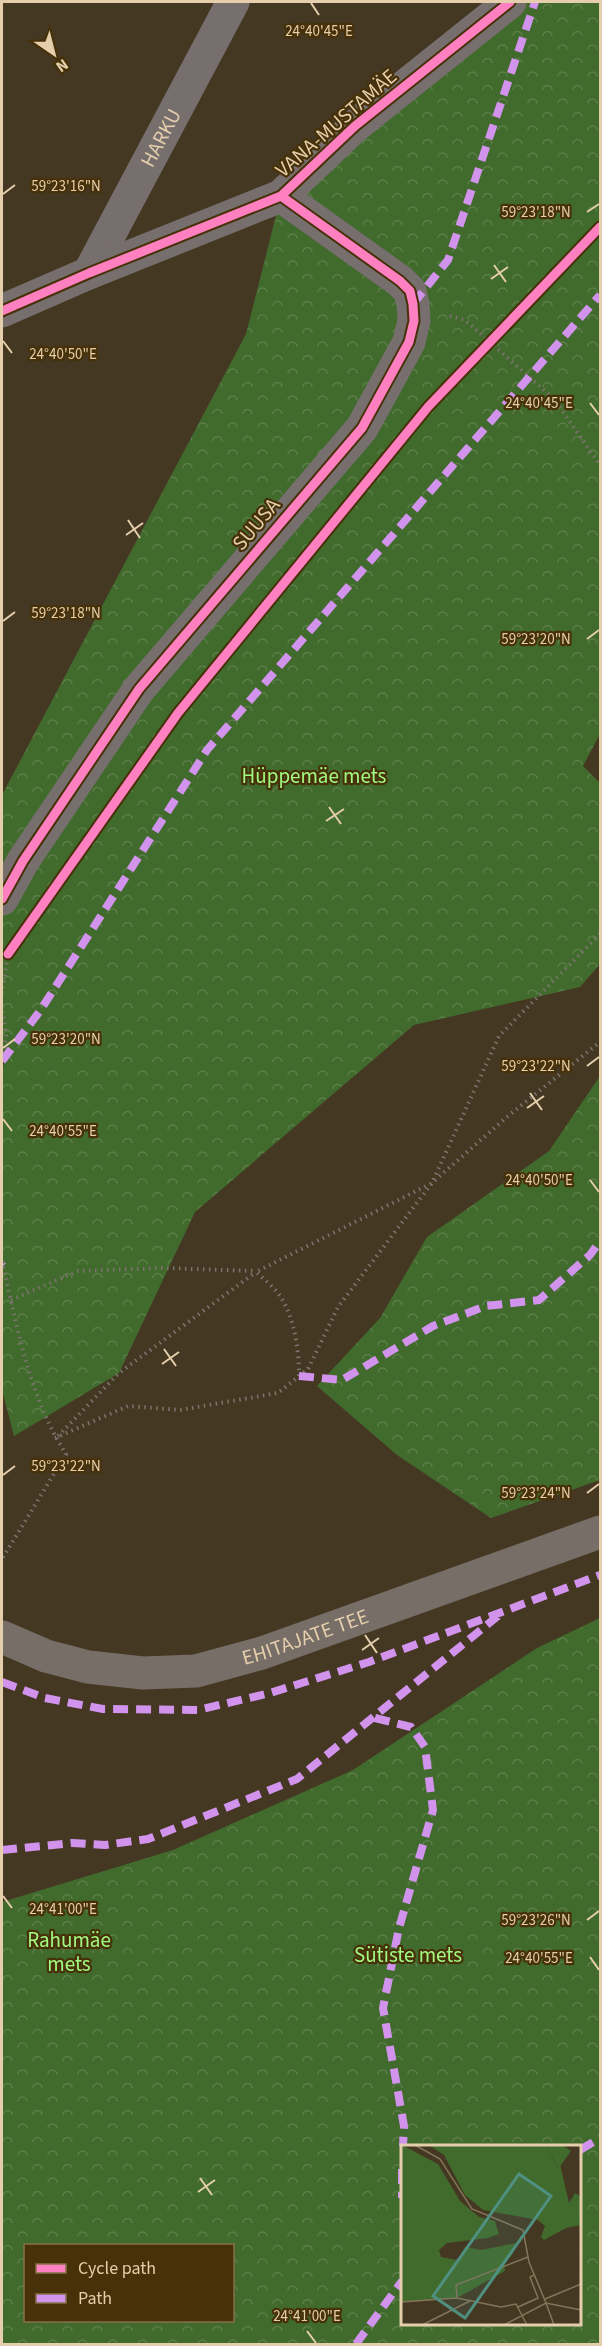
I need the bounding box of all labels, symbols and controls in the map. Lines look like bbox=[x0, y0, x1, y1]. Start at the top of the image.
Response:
text: 24°40'45"E bbox=[285, 21, 353, 42]
north arrow bbox=[24, 24, 84, 84]
text: N bbox=[51, 53, 73, 78]
street label: VANA-MUSTAMÄE bbox=[269, 62, 403, 184]
street label: HARKU bbox=[133, 103, 189, 173]
text: 59°23'16"N bbox=[31, 176, 101, 197]
text: 59°23'18"N bbox=[501, 202, 571, 223]
text: 24°40'50"E bbox=[29, 344, 97, 365]
text: 24°40'45"E bbox=[505, 393, 573, 414]
street label: SUUSA bbox=[225, 491, 287, 557]
text: 59°23'18"N bbox=[31, 603, 101, 624]
text: 59°23'20"N bbox=[501, 629, 571, 650]
park label: Hüppemäe mets bbox=[242, 761, 387, 791]
text: 59°23'20"N bbox=[31, 1029, 101, 1050]
text: 59°23'22"N bbox=[501, 1056, 571, 1077]
text: 24°40'55"E bbox=[29, 1121, 97, 1142]
text: 24°40'50"E bbox=[505, 1170, 573, 1191]
text: 59°23'22"N bbox=[31, 1456, 101, 1477]
text: 59°23'24"N bbox=[501, 1483, 571, 1504]
street label: EHITAJATE TEE bbox=[238, 1601, 373, 1673]
text: 24°41'00"E bbox=[29, 1899, 97, 1920]
text: 59°23'26"N bbox=[501, 1910, 571, 1931]
park label: Rahumäe mets bbox=[27, 1925, 111, 1979]
park label: Sütiste mets bbox=[354, 1940, 462, 1970]
text: 24°40'55"E bbox=[505, 1948, 573, 1969]
inset map bbox=[401, 2145, 581, 2325]
legend bbox=[24, 2244, 234, 2322]
text: Cycle path bbox=[78, 2256, 156, 2281]
text: Path bbox=[78, 2286, 112, 2311]
text: 24°41'00"E bbox=[273, 2306, 341, 2327]

